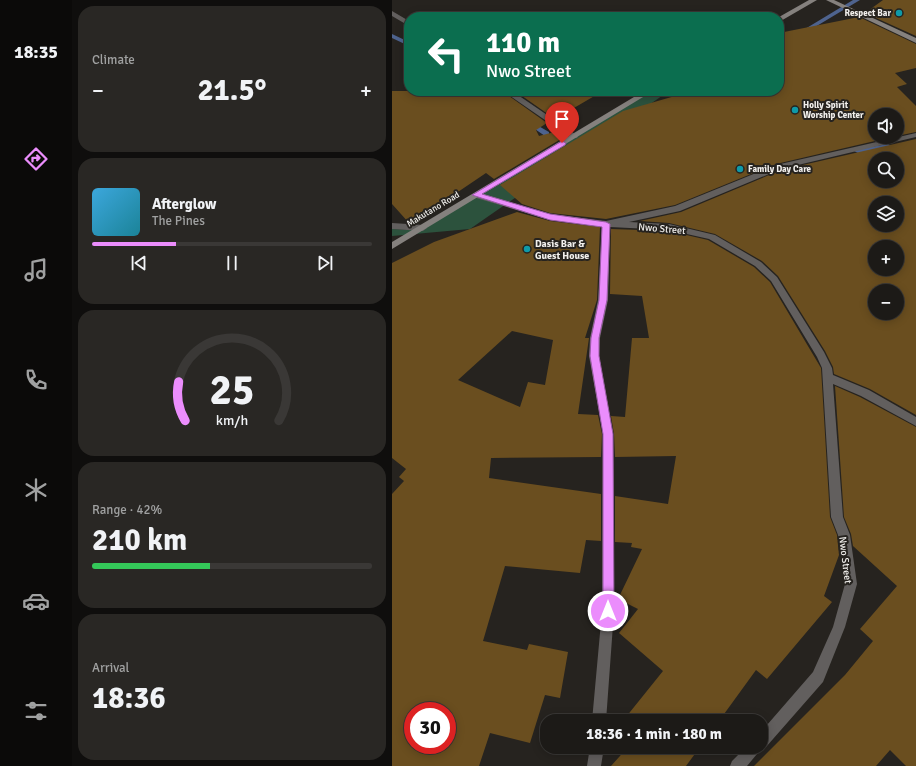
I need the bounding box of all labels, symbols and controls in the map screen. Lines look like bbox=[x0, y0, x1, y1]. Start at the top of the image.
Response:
place label: Respect Bar bbox=[844, 8, 891, 19]
marker: Respect Bar bbox=[894, 8, 904, 18]
text: 110 m bbox=[486, 26, 560, 60]
icon: left bbox=[420, 28, 472, 80]
text: 18:35 bbox=[14, 41, 58, 63]
text: Climate bbox=[92, 52, 135, 68]
text: Nwo Street bbox=[486, 60, 571, 82]
text: 21.5° bbox=[197, 72, 267, 109]
text: − bbox=[92, 77, 104, 104]
text: + bbox=[360, 77, 372, 104]
place label: Holly Spirit Worship Center bbox=[803, 100, 864, 121]
pin bbox=[545, 102, 579, 143]
marker: Holly Spirit Worship Center bbox=[790, 105, 800, 115]
icon: arrive bbox=[551, 108, 573, 130]
map controls bbox=[868, 108, 904, 320]
button: sound bbox=[868, 108, 904, 144]
icon: directions bbox=[22, 145, 50, 173]
button: search bbox=[868, 152, 904, 188]
marker: Family Day Care bbox=[735, 164, 745, 174]
place label: Family Day Care bbox=[748, 164, 812, 175]
street label: Makutano Road bbox=[405, 189, 462, 230]
text: Afterglow bbox=[152, 195, 216, 213]
button: layers bbox=[868, 196, 904, 232]
text: The Pines bbox=[152, 213, 205, 229]
street label: Nwo Street bbox=[638, 221, 687, 237]
place label: Dasis Bar & Guest House bbox=[535, 238, 589, 262]
button: + bbox=[868, 240, 904, 276]
marker: Dasis Bar & Guest House bbox=[522, 244, 532, 254]
icon: previous bbox=[128, 252, 150, 274]
icon: pause bbox=[221, 252, 243, 274]
icon: next bbox=[314, 252, 336, 274]
icon: music bbox=[22, 256, 50, 284]
button: − bbox=[868, 284, 904, 320]
text: 25 bbox=[210, 365, 254, 416]
icon: phone bbox=[22, 366, 50, 394]
text: km/h bbox=[216, 412, 248, 429]
icon: climate bbox=[22, 476, 50, 504]
text: Range · 42% bbox=[92, 502, 162, 518]
text: 210 km bbox=[92, 522, 187, 559]
street label: Nwo Street bbox=[836, 536, 854, 585]
icon: car bbox=[22, 587, 50, 615]
position arrow bbox=[587, 590, 629, 632]
text: Arrival bbox=[92, 660, 129, 676]
text: 18:36 bbox=[92, 680, 166, 717]
icon: filters bbox=[22, 697, 50, 725]
speed limit sign: 30 bbox=[404, 702, 456, 754]
text: 18:36 · 1 min · 180 m bbox=[586, 725, 722, 743]

